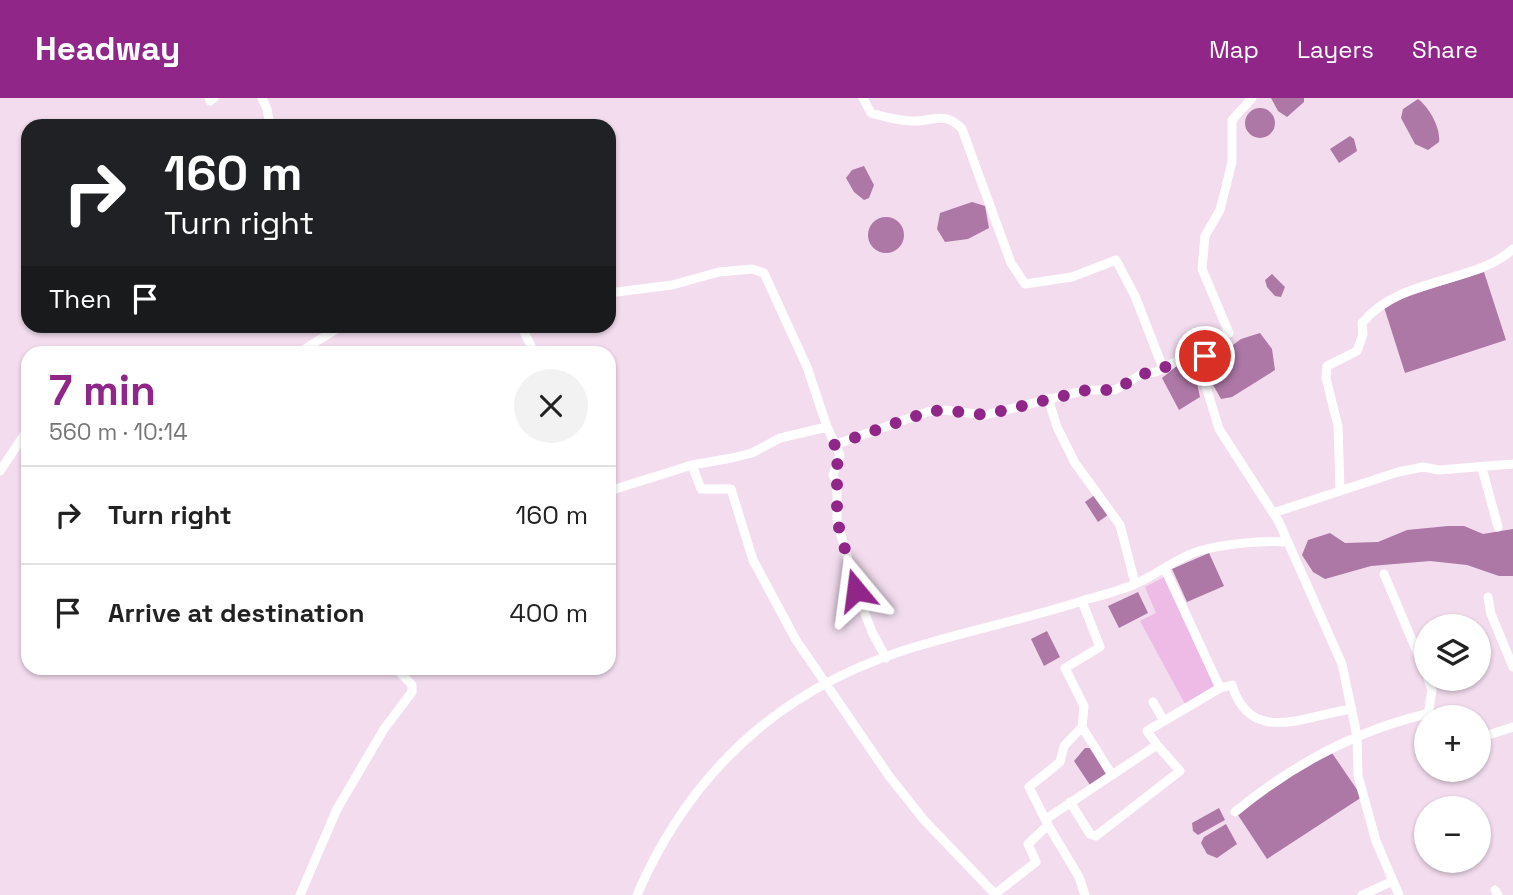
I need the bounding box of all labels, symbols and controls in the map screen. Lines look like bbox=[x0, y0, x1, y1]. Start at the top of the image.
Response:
text: Headway bbox=[35, 28, 180, 70]
text: Map bbox=[1209, 34, 1259, 65]
text: Layers bbox=[1297, 34, 1374, 65]
text: Share bbox=[1412, 34, 1478, 65]
text: 160 m bbox=[164, 142, 302, 204]
icon: right bbox=[49, 147, 140, 238]
text: Turn right bbox=[164, 203, 314, 243]
icon: arrive bbox=[126, 280, 164, 318]
text: Then bbox=[49, 282, 112, 316]
pin bbox=[1175, 326, 1235, 386]
icon: arrive bbox=[1186, 337, 1224, 375]
text: 7 min bbox=[49, 364, 156, 417]
button: close bbox=[514, 369, 588, 443]
text: 560 m · 10:14 bbox=[49, 417, 188, 447]
icon: right bbox=[49, 496, 87, 534]
text: Turn right bbox=[108, 498, 232, 532]
text: 160 m bbox=[516, 498, 588, 532]
position arrow bbox=[819, 553, 893, 627]
icon: arrive bbox=[49, 594, 87, 632]
text: Arrive at destination bbox=[108, 596, 365, 630]
text: 400 m bbox=[509, 596, 588, 630]
map controls bbox=[1414, 614, 1491, 873]
button: layers bbox=[1414, 614, 1491, 691]
button: + bbox=[1414, 705, 1491, 782]
button: − bbox=[1414, 796, 1491, 873]

